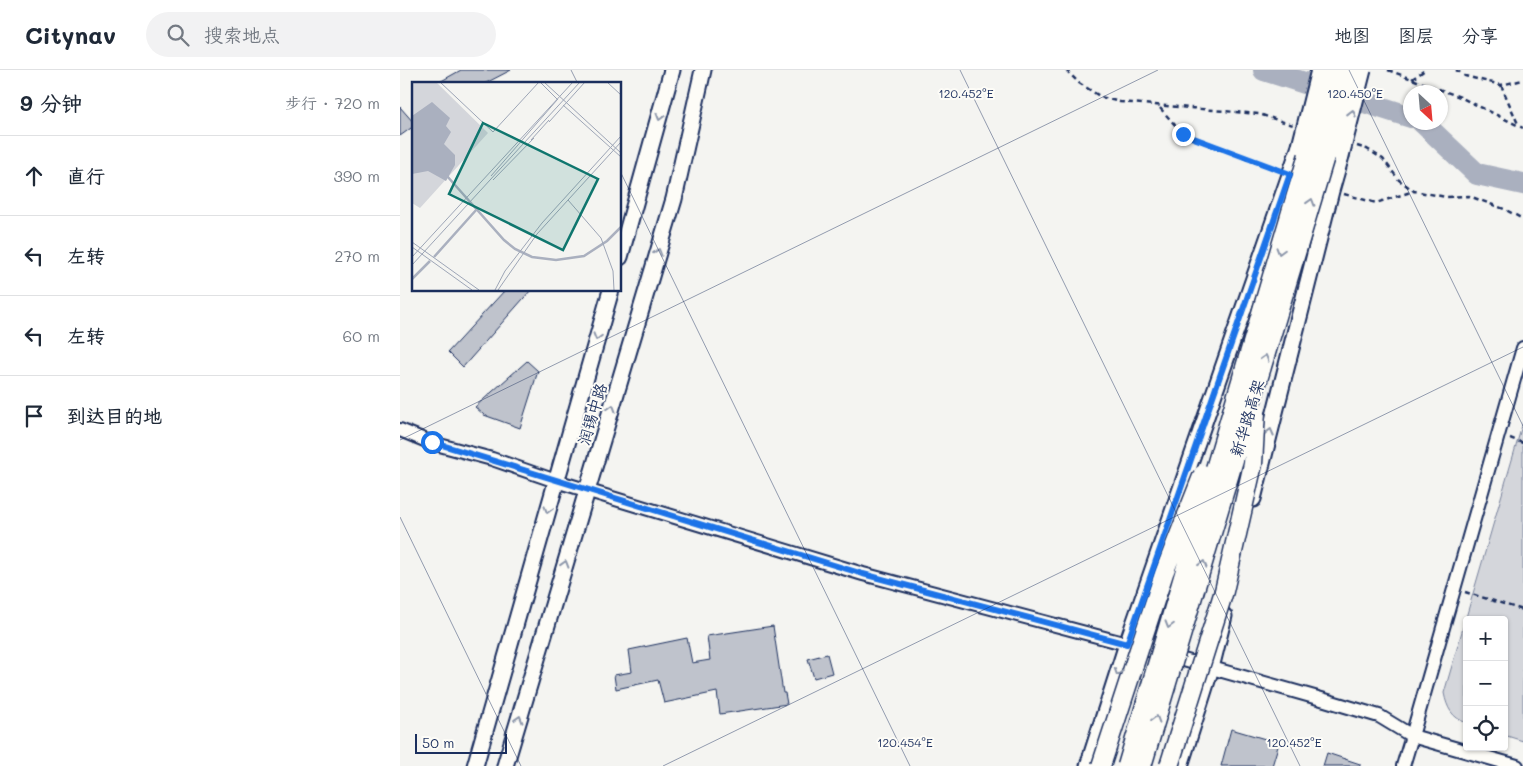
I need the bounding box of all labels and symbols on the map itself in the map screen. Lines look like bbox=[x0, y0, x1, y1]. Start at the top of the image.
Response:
inset map bbox=[412, 82, 621, 291]
text: 120.452°E bbox=[938, 85, 994, 101]
text: 120.450°E bbox=[1327, 85, 1383, 101]
north arrow bbox=[1403, 85, 1448, 130]
one-way arrow bbox=[1346, 109, 1357, 118]
one-way arrow bbox=[655, 113, 665, 121]
route end bbox=[1172, 123, 1195, 146]
one-way arrow bbox=[1306, 198, 1316, 207]
one-way arrow bbox=[1275, 246, 1285, 255]
one-way arrow bbox=[652, 248, 662, 257]
one-way arrow bbox=[593, 332, 603, 340]
one-way arrow bbox=[1259, 354, 1269, 362]
street label: 新华路高架 bbox=[1225, 377, 1268, 459]
street label: 润锡中路 bbox=[572, 380, 611, 448]
one-way arrow bbox=[606, 404, 616, 412]
one-way arrow bbox=[1265, 428, 1275, 436]
route start bbox=[421, 431, 444, 454]
one-way arrow bbox=[544, 505, 554, 514]
one-way arrow bbox=[560, 560, 570, 568]
one-way arrow bbox=[1197, 560, 1207, 568]
one-way arrow bbox=[1165, 621, 1175, 629]
one-way arrow bbox=[1113, 667, 1123, 675]
one-way arrow bbox=[513, 716, 523, 724]
one-way arrow bbox=[1151, 716, 1161, 724]
scale bar bbox=[415, 731, 508, 754]
text: 120.454°E bbox=[877, 734, 933, 750]
text: 120.452°E bbox=[1266, 734, 1322, 750]

